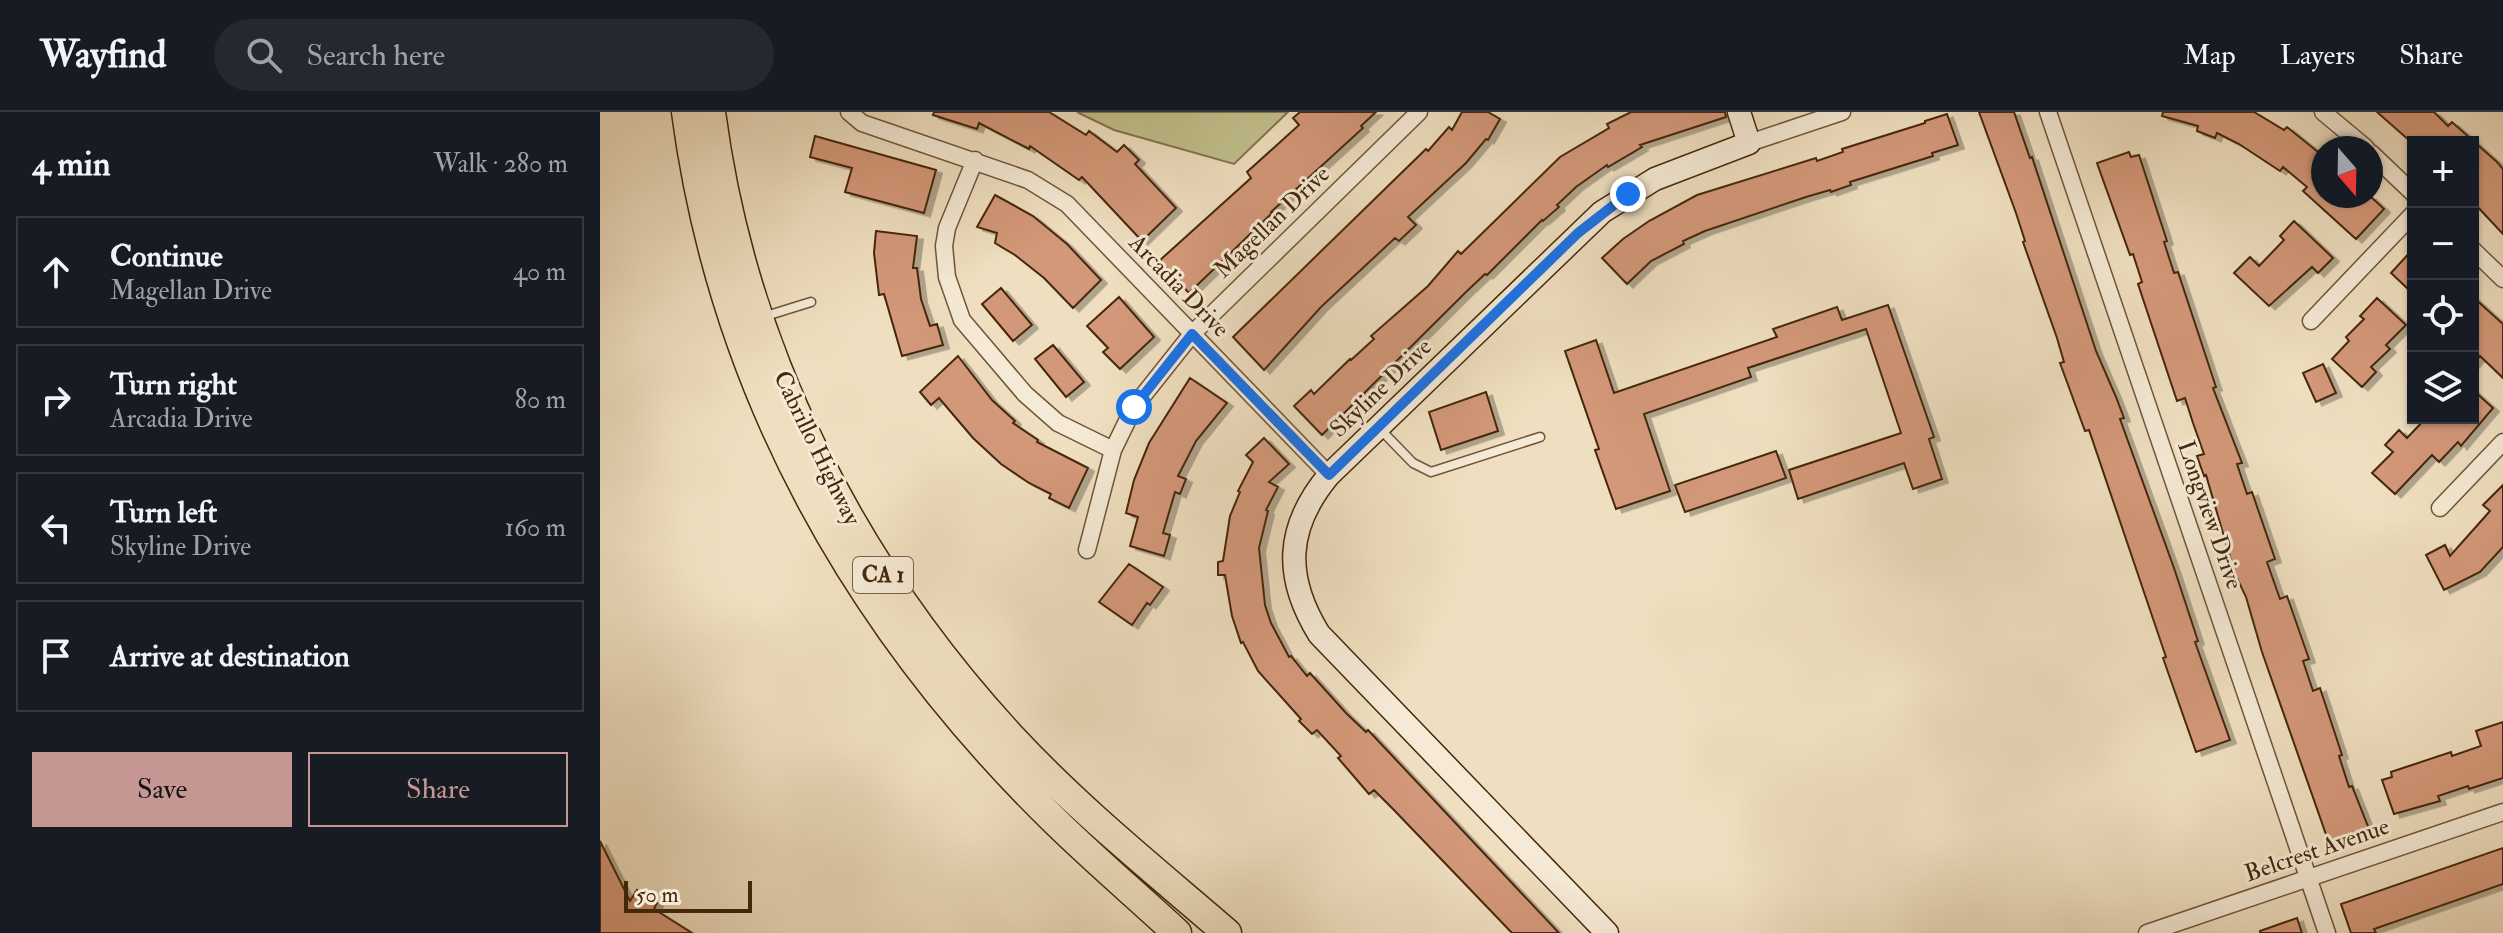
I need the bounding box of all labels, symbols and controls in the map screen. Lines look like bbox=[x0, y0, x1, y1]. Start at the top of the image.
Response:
search box bbox=[214, 19, 774, 91]
text: Wayfind bbox=[40, 31, 166, 79]
icon: search bbox=[242, 33, 286, 77]
text: Search here bbox=[306, 37, 445, 74]
text: Map bbox=[2183, 38, 2236, 73]
text: Layers bbox=[2280, 38, 2355, 73]
text: Share bbox=[2399, 38, 2463, 73]
north arrow bbox=[2311, 136, 2383, 208]
map controls bbox=[2407, 136, 2479, 424]
button: + bbox=[2407, 136, 2479, 208]
text: 4 min bbox=[32, 143, 110, 186]
text: Walk · 280 m bbox=[434, 148, 568, 180]
street label: Magellan Drive bbox=[1208, 159, 1336, 285]
route end bbox=[1610, 176, 1646, 212]
button: − bbox=[2407, 208, 2479, 280]
street label: Arcadia Drive bbox=[1121, 227, 1236, 344]
text: Continue bbox=[110, 238, 223, 275]
icon: ahead bbox=[34, 250, 78, 294]
text: 40 m bbox=[513, 256, 566, 288]
text: Magellan Drive bbox=[110, 275, 272, 307]
button: locate bbox=[2407, 280, 2479, 352]
street label: Skyline Drive bbox=[1323, 332, 1439, 444]
button: layers bbox=[2407, 352, 2479, 424]
text: Turn right bbox=[110, 366, 237, 403]
street label: Cabrillo Highway bbox=[766, 366, 868, 531]
icon: right bbox=[34, 378, 78, 422]
text: 80 m bbox=[515, 384, 566, 416]
route start bbox=[1116, 389, 1152, 425]
text: Arcadia Drive bbox=[110, 403, 253, 435]
street label: Longview Drive bbox=[2170, 437, 2250, 593]
text: Turn left bbox=[110, 494, 217, 531]
icon: left bbox=[34, 506, 78, 550]
text: 160 m bbox=[505, 512, 566, 544]
text: Skyline Drive bbox=[110, 531, 251, 563]
road number: CA 1 bbox=[853, 557, 913, 593]
icon: arrive bbox=[34, 634, 78, 678]
text: Arrive at destination bbox=[110, 638, 350, 675]
button: Save bbox=[32, 752, 292, 827]
button: Share bbox=[308, 752, 568, 827]
street label: Belcrest Avenue bbox=[2241, 811, 2393, 889]
scale bar bbox=[624, 877, 752, 913]
text: 50 m bbox=[636, 881, 678, 909]

